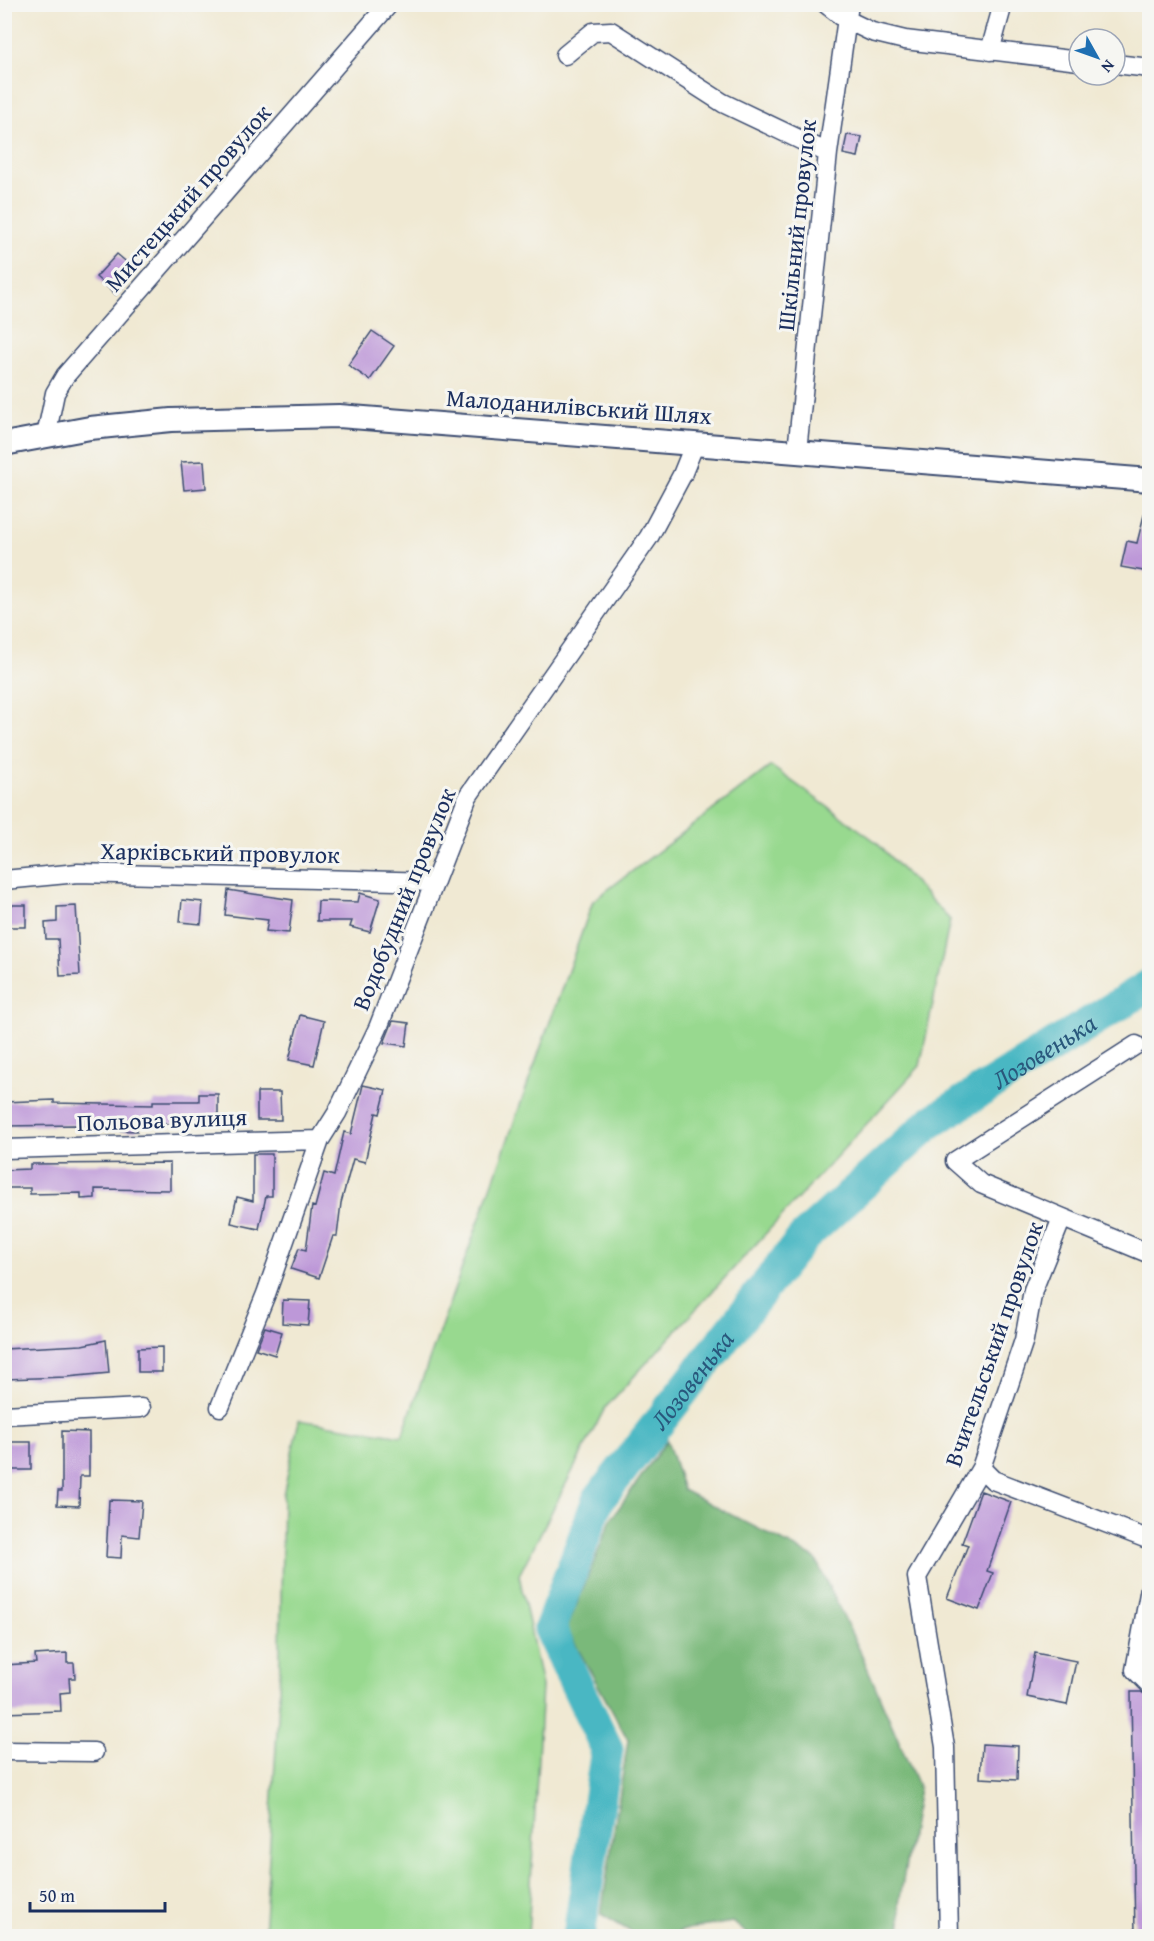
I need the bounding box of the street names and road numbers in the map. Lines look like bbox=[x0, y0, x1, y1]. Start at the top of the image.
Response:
street label: Мистецький провулок bbox=[96, 96, 279, 299]
street label: Шкільний провулок bbox=[768, 117, 825, 332]
street label: Малоданилівський Шлях bbox=[445, 380, 714, 433]
street label: Водобудний провулок bbox=[343, 782, 464, 1015]
street label: Харківський провулок bbox=[100, 833, 340, 872]
street label: Польова вулиця bbox=[76, 1099, 248, 1140]
street label: Вчительський провулок bbox=[935, 1216, 1052, 1471]

